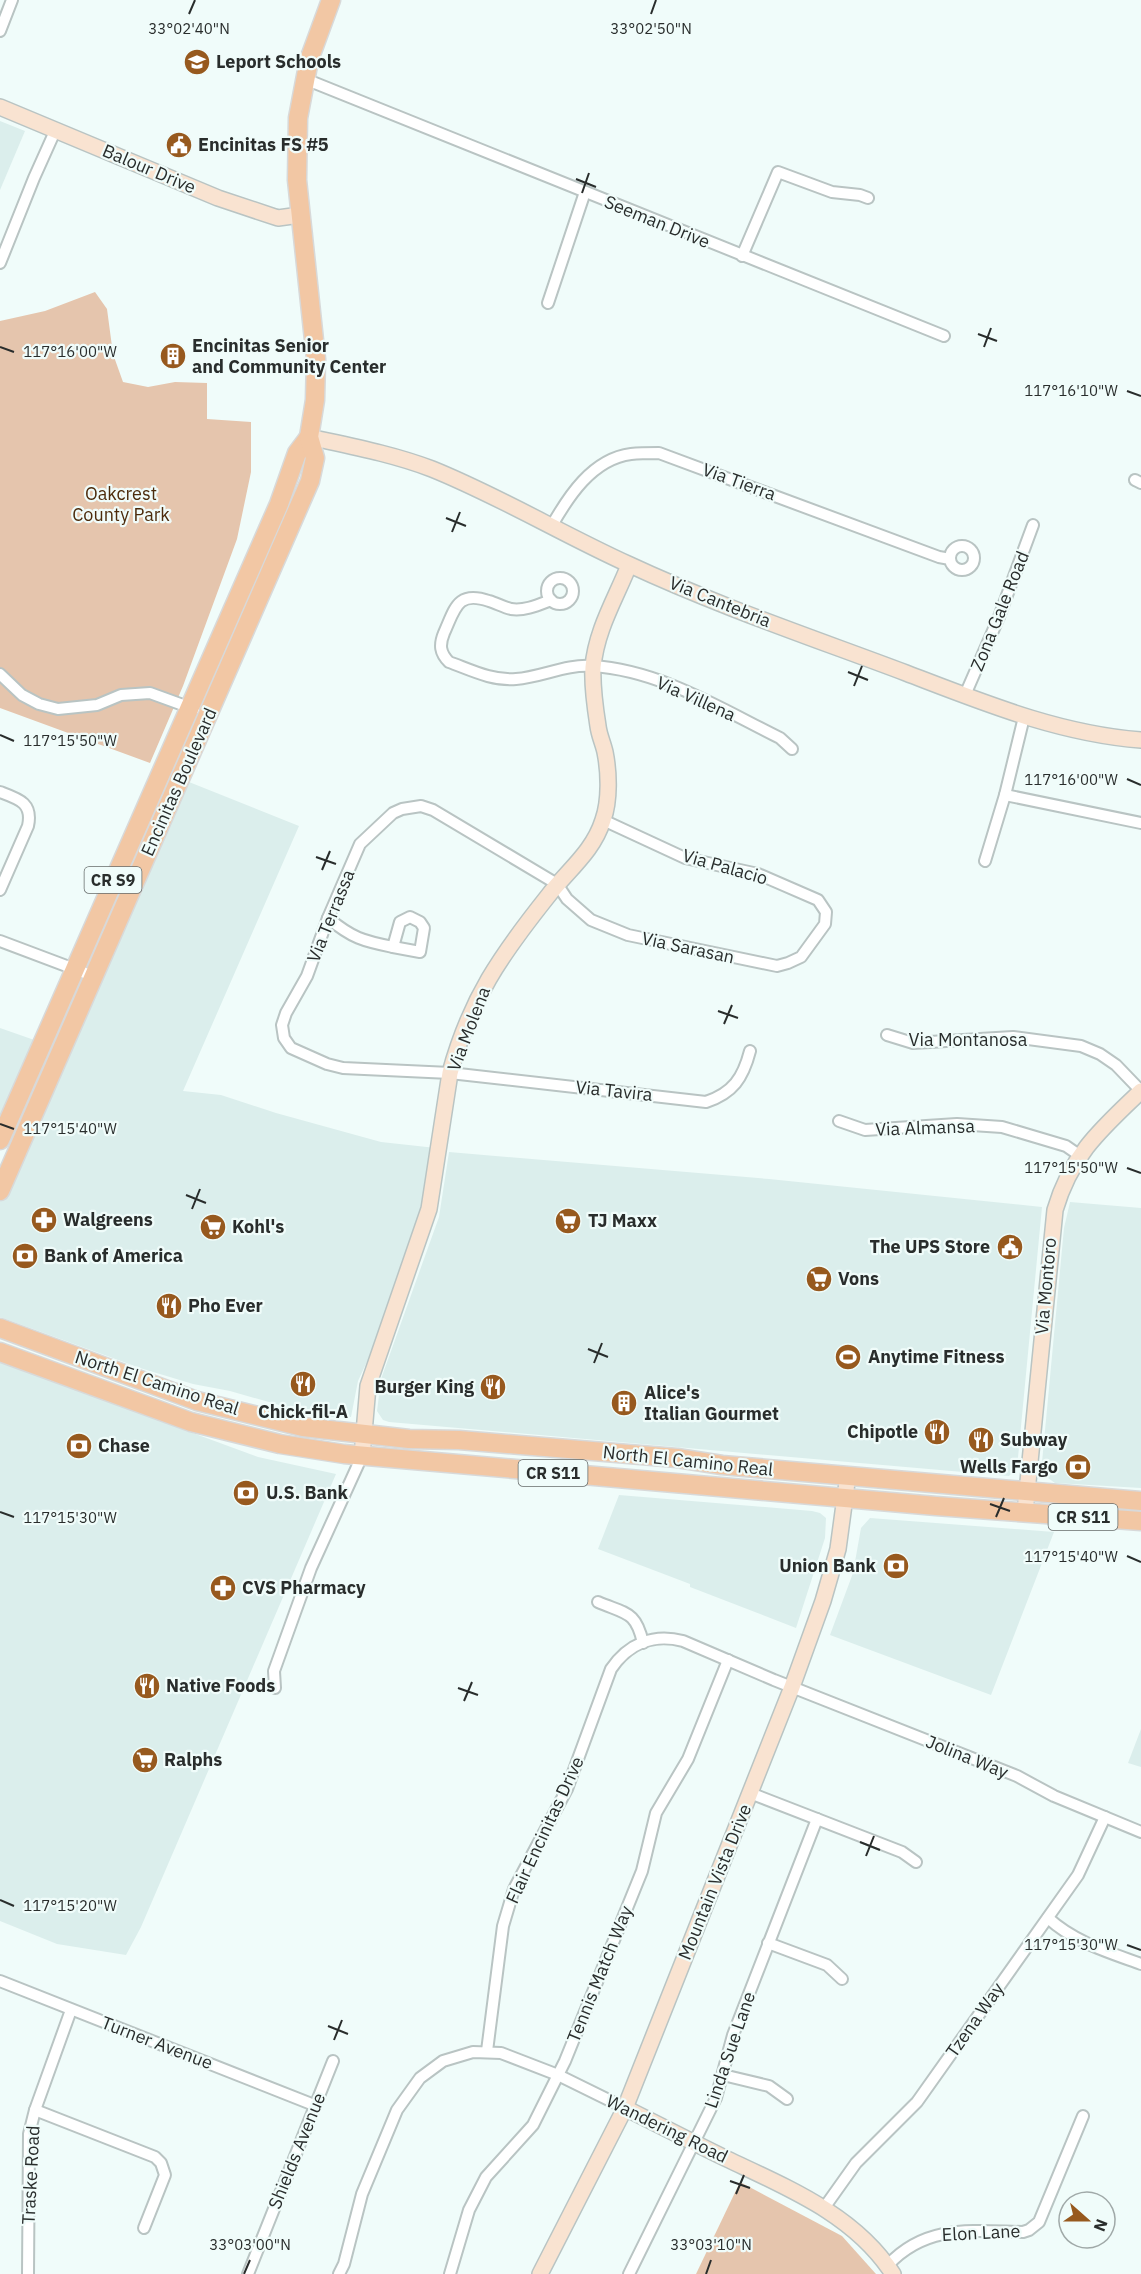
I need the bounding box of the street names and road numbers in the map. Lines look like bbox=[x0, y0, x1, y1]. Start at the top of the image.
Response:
street label: Balour Drive bbox=[99, 139, 199, 199]
street label: Seeman Drive bbox=[601, 190, 713, 253]
street label: Via Tierra bbox=[699, 458, 780, 506]
street label: Zona Gale Road bbox=[965, 548, 1034, 674]
street label: Via Cantebria bbox=[666, 571, 775, 633]
street label: Via Villena bbox=[653, 671, 740, 726]
street label: Encinitas Boulevard bbox=[136, 704, 222, 860]
street label: Via Palacio bbox=[680, 843, 771, 890]
street label: Via Terrassa bbox=[301, 866, 360, 966]
road number: CR S9 bbox=[84, 867, 142, 893]
street label: Via Sarasan bbox=[640, 926, 737, 969]
street label: Via Molena bbox=[442, 983, 495, 1074]
street label: Via Montanosa bbox=[909, 1028, 1028, 1051]
street label: Via Tavira bbox=[574, 1075, 654, 1106]
street label: Via Almansa bbox=[875, 1114, 976, 1141]
street label: Via Montoro bbox=[1030, 1237, 1061, 1335]
street label: North El Camino Real bbox=[72, 1345, 242, 1420]
street label: North El Camino Real bbox=[602, 1440, 774, 1481]
road number: CR S11 bbox=[518, 1460, 588, 1486]
road number: CR S11 bbox=[1048, 1504, 1118, 1530]
street label: Jolina Way bbox=[922, 1730, 1012, 1784]
street label: Flair Encinitas Drive bbox=[500, 1752, 589, 1907]
street label: Mountain Vista Drive bbox=[673, 1800, 756, 1963]
street label: Tennis Match Way bbox=[562, 1902, 637, 2046]
street label: Tzena Way bbox=[941, 1978, 1009, 2061]
street label: Linda Sue Lane bbox=[699, 1989, 760, 2111]
street label: Turner Avenue bbox=[98, 2011, 216, 2074]
street label: Shields Avenue bbox=[263, 2089, 330, 2212]
street label: Wandering Road bbox=[603, 2089, 732, 2168]
street label: Traske Road bbox=[16, 2125, 45, 2225]
street label: Elon Lane bbox=[941, 2219, 1021, 2246]

